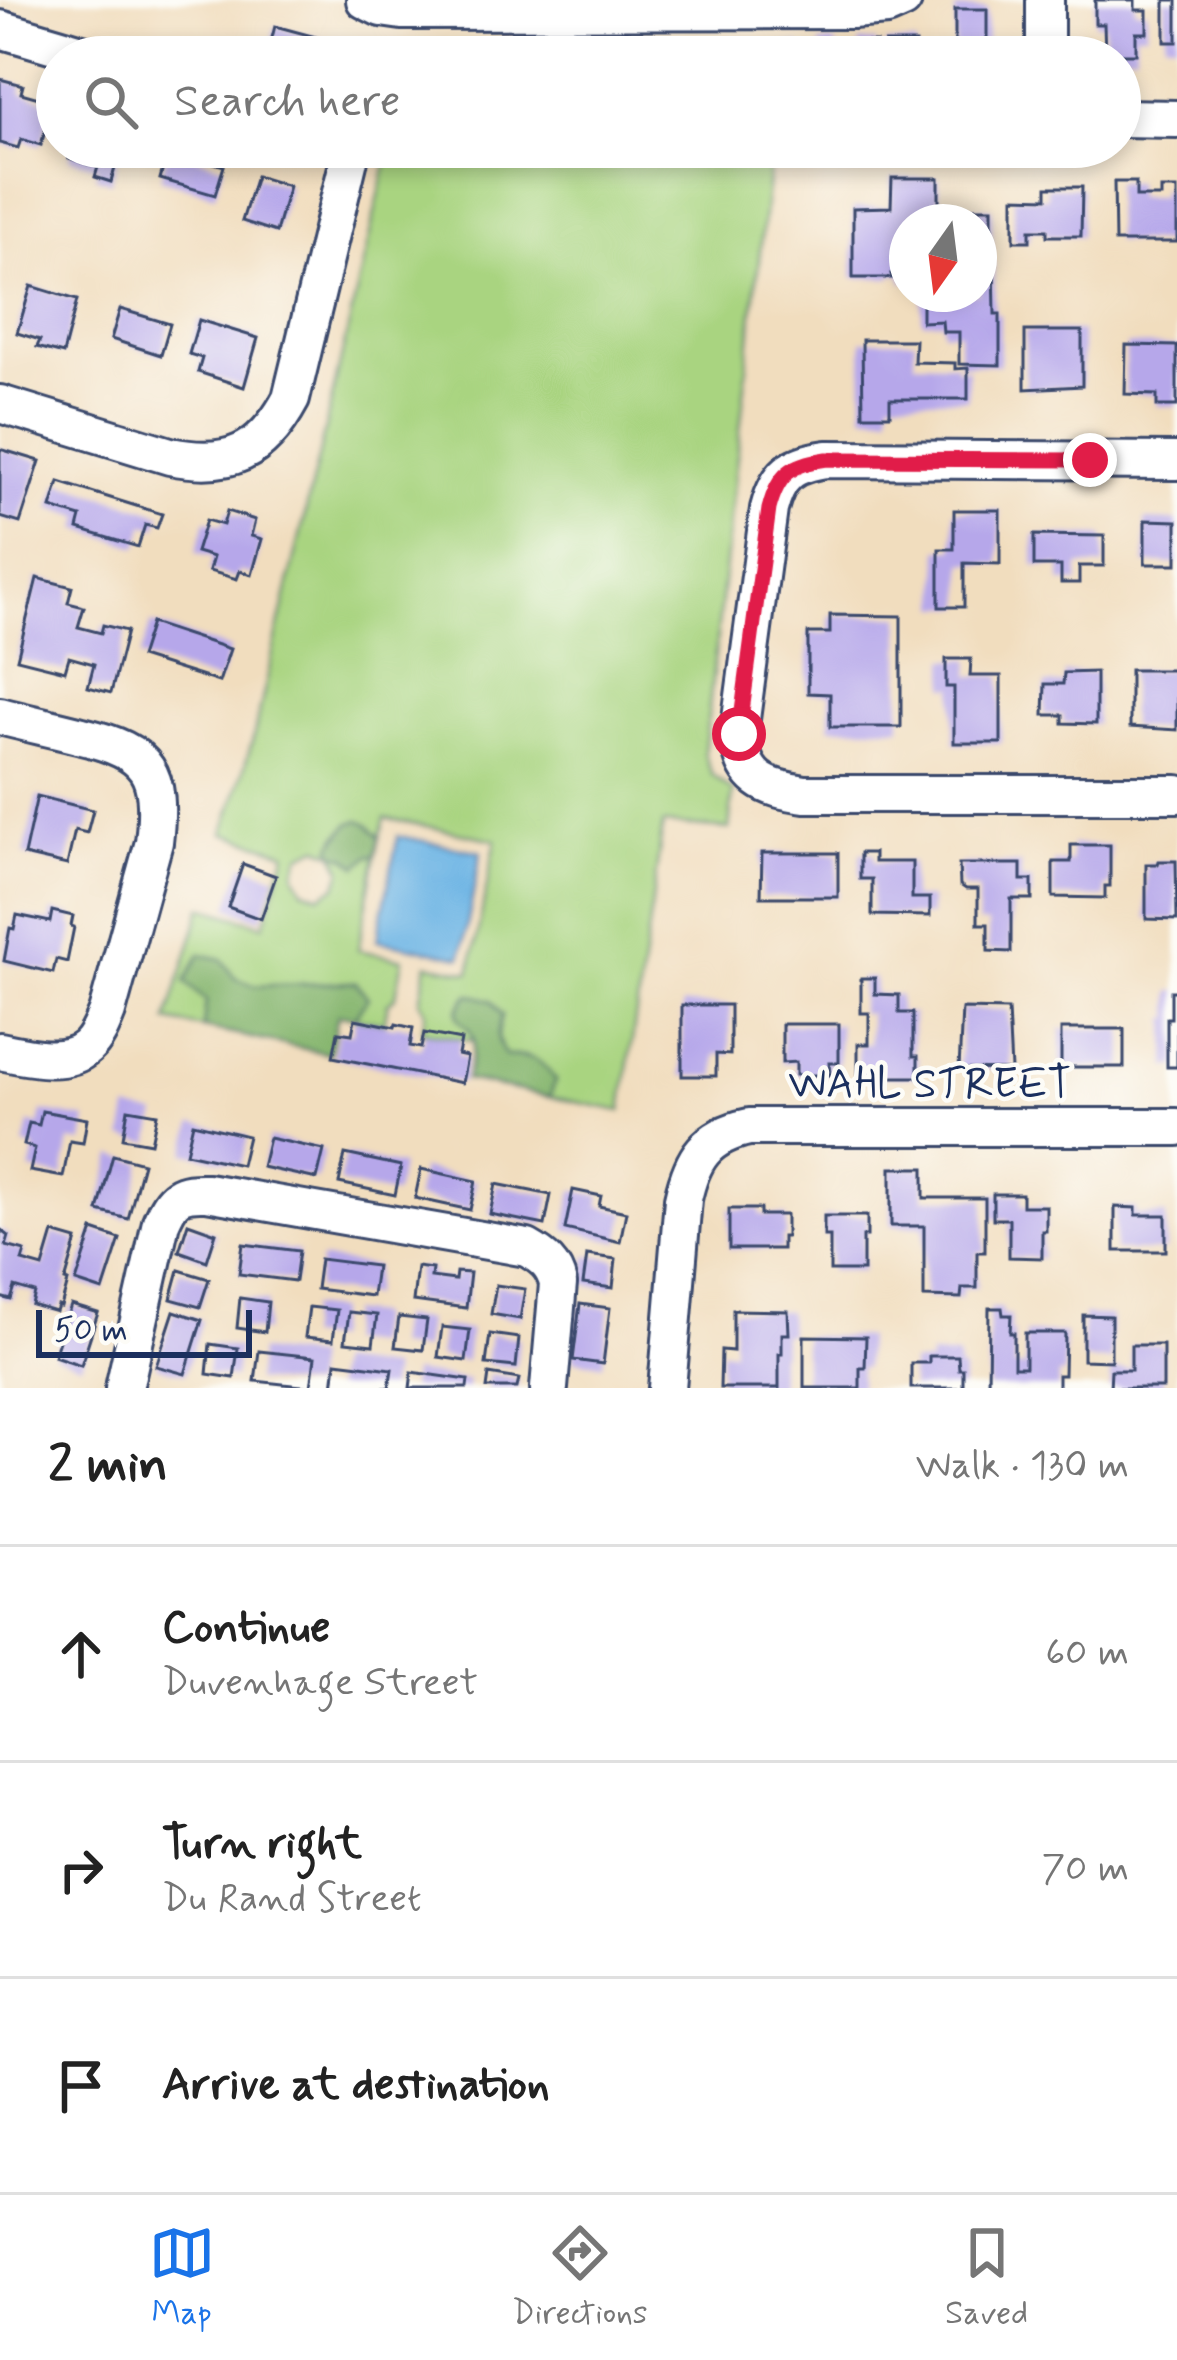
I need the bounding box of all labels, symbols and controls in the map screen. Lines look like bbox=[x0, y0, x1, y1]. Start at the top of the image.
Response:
search box bbox=[36, 36, 1141, 168]
icon: search bbox=[78, 69, 144, 135]
text: Search here bbox=[174, 73, 401, 132]
north arrow bbox=[889, 204, 997, 312]
route end bbox=[1063, 433, 1117, 487]
route start bbox=[712, 707, 766, 761]
street label: WAHL STREET bbox=[788, 1058, 1072, 1113]
scale bar bbox=[36, 1304, 252, 1357]
text: 50 m bbox=[54, 1309, 128, 1353]
text: 2 min bbox=[48, 1433, 168, 1499]
text: Walk · 130 m bbox=[916, 1441, 1129, 1492]
text: Continue bbox=[162, 1599, 330, 1658]
icon: ahead bbox=[48, 1621, 114, 1687]
text: 60 m bbox=[1045, 1628, 1129, 1679]
text: Duvenhage Street bbox=[162, 1658, 478, 1709]
text: Turn right bbox=[162, 1815, 362, 1874]
icon: right bbox=[48, 1837, 114, 1903]
text: 70 m bbox=[1041, 1844, 1129, 1895]
text: Du Rand Street bbox=[162, 1874, 422, 1925]
icon: arrive bbox=[48, 2053, 114, 2119]
text: Arrive at destination bbox=[162, 2056, 550, 2115]
tab: Map bbox=[149, 2220, 215, 2336]
tab: Directions bbox=[512, 2220, 648, 2336]
tab: Saved bbox=[945, 2220, 1028, 2336]

